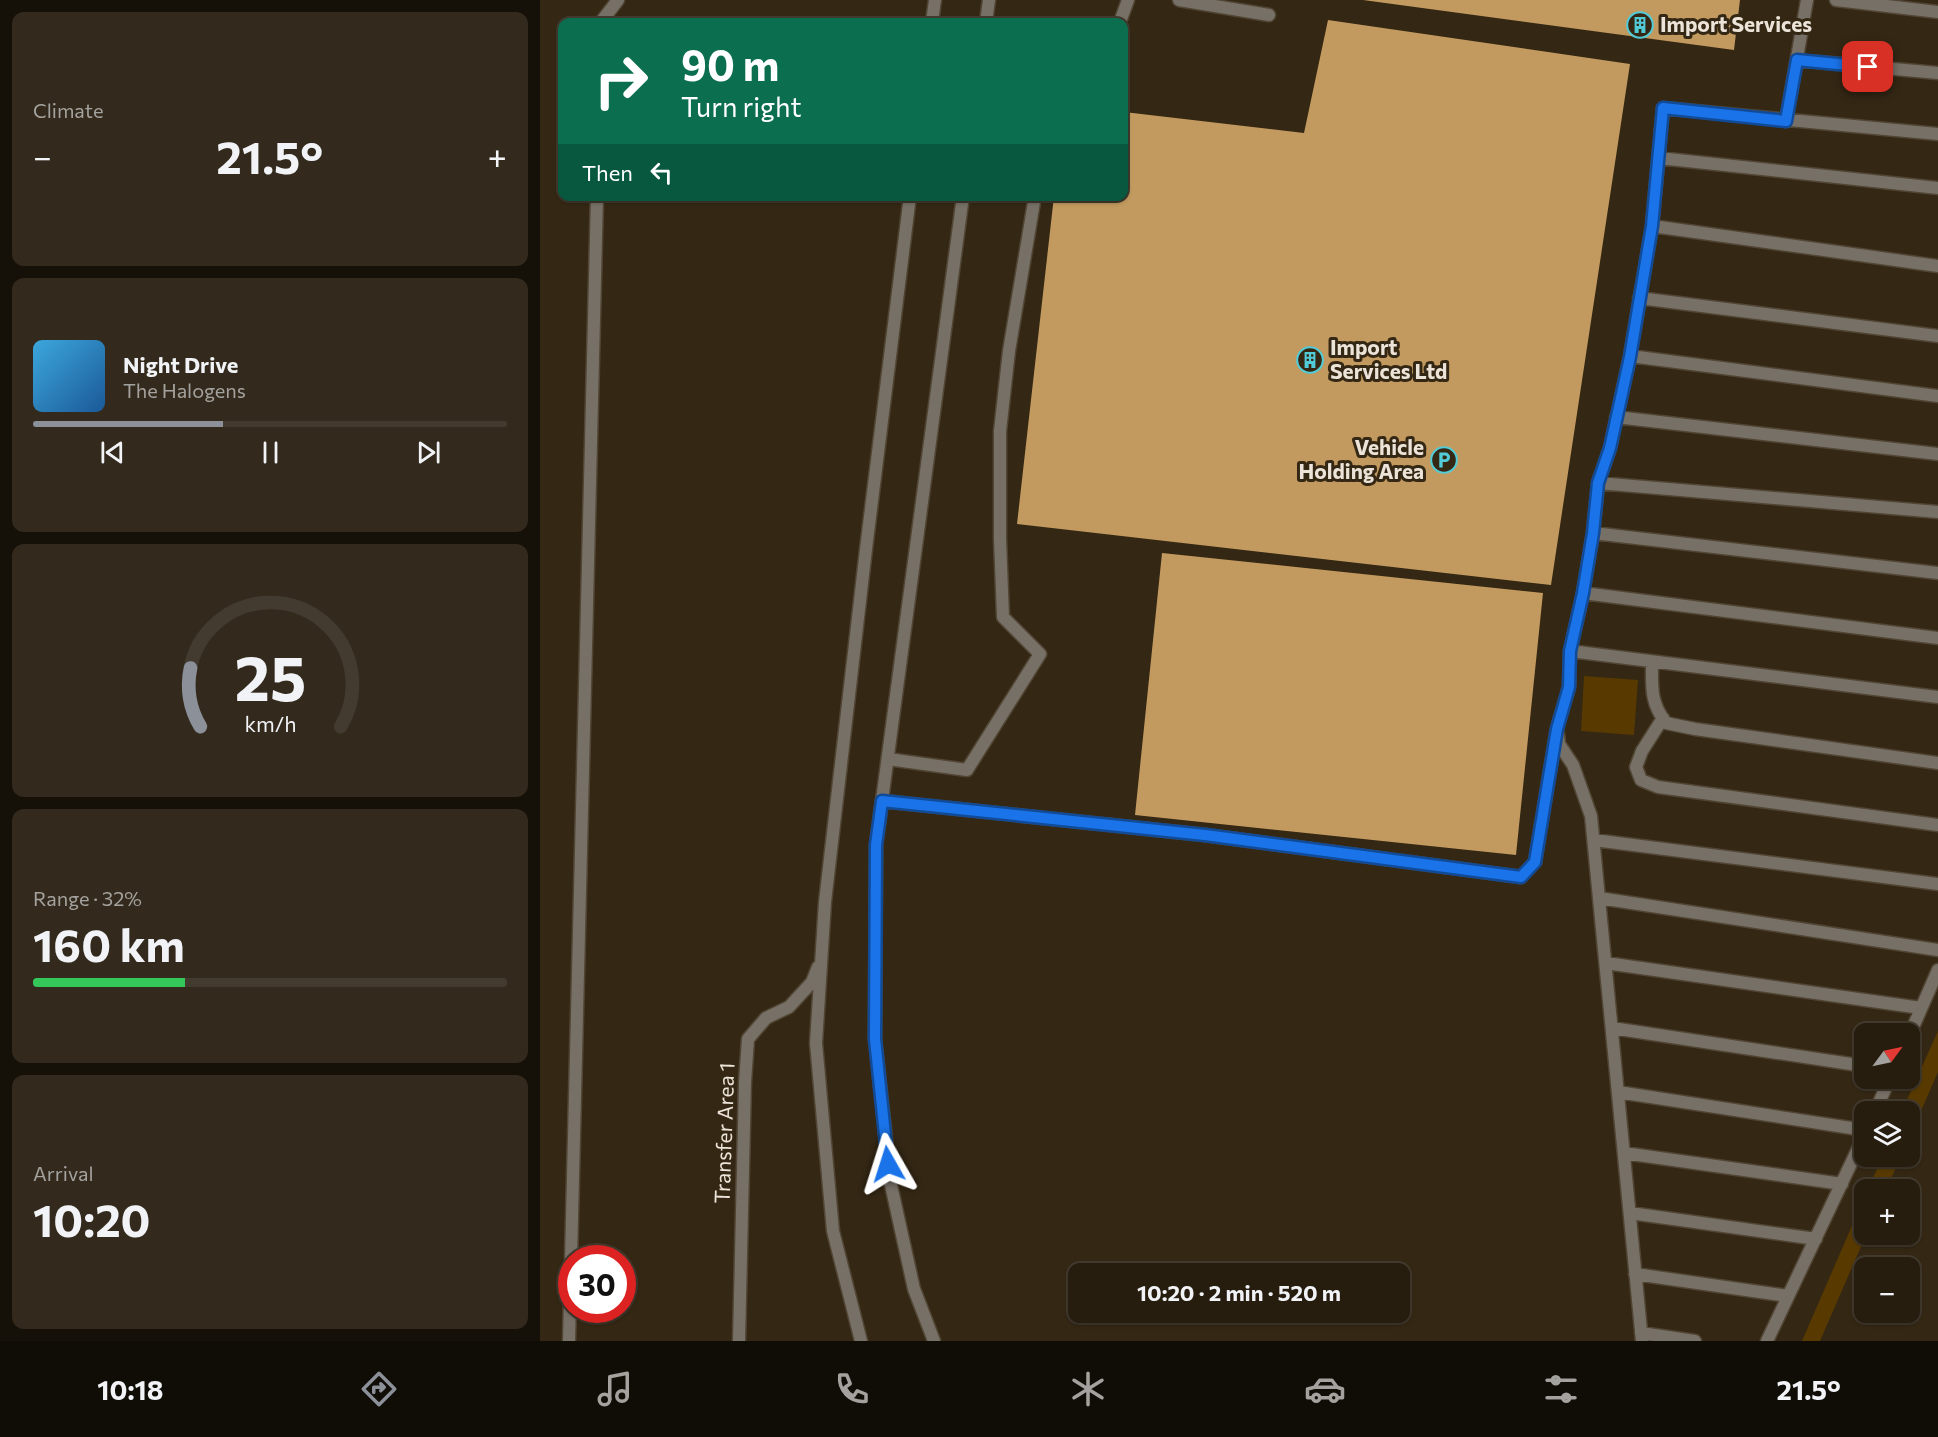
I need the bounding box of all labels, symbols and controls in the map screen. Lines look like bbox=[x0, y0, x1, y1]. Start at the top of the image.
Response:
building icon: Import Services bbox=[1625, 10, 1655, 40]
place label: Import Services bbox=[1660, 11, 1812, 36]
text: 90 m bbox=[681, 38, 780, 90]
pin bbox=[1842, 41, 1893, 92]
icon: right bbox=[582, 42, 660, 120]
icon: arrive bbox=[1851, 50, 1884, 83]
text: Turn right bbox=[681, 90, 801, 123]
text: Climate bbox=[33, 98, 103, 122]
text: 21.5° bbox=[216, 128, 323, 183]
text: − bbox=[33, 135, 52, 176]
text: + bbox=[488, 135, 507, 176]
icon: left bbox=[645, 156, 678, 189]
text: Then bbox=[582, 159, 633, 186]
place label: Import Services Ltd bbox=[1330, 334, 1447, 383]
building icon: Import Services Ltd bbox=[1295, 345, 1325, 375]
text: Night Drive bbox=[123, 351, 238, 378]
text: The Halogens bbox=[123, 378, 246, 402]
place label: Vehicle Holding Area bbox=[1299, 434, 1424, 483]
icon: previous bbox=[96, 436, 129, 469]
icon: pause bbox=[254, 436, 287, 469]
icon: next bbox=[412, 436, 445, 469]
parking icon: Vehicle Holding Area bbox=[1429, 445, 1459, 475]
text: 25 bbox=[234, 639, 306, 715]
text: km/h bbox=[244, 711, 296, 737]
text: Range · 32% bbox=[33, 886, 142, 910]
text: 160 km bbox=[33, 916, 185, 971]
north arrow bbox=[1854, 1023, 1920, 1089]
map controls bbox=[1854, 1023, 1920, 1323]
street label: Transfer Area 1 bbox=[709, 1062, 738, 1204]
button: layers bbox=[1854, 1101, 1920, 1167]
position arrow bbox=[856, 1132, 920, 1196]
text: Arrival bbox=[33, 1161, 94, 1185]
button: + bbox=[1854, 1179, 1920, 1245]
text: 10:20 bbox=[33, 1191, 150, 1246]
speed limit sign: 30 bbox=[558, 1245, 636, 1323]
button: − bbox=[1854, 1257, 1920, 1323]
text: 10:20 · 2 min · 520 m bbox=[1137, 1279, 1341, 1306]
icon: directions bbox=[358, 1368, 400, 1410]
icon: music bbox=[594, 1368, 636, 1410]
icon: phone bbox=[831, 1368, 873, 1410]
icon: climate bbox=[1067, 1368, 1109, 1410]
icon: car bbox=[1304, 1368, 1346, 1410]
icon: filters bbox=[1540, 1368, 1582, 1410]
text: 10:18 bbox=[97, 1373, 163, 1406]
text: 21.5° bbox=[1777, 1373, 1841, 1406]

